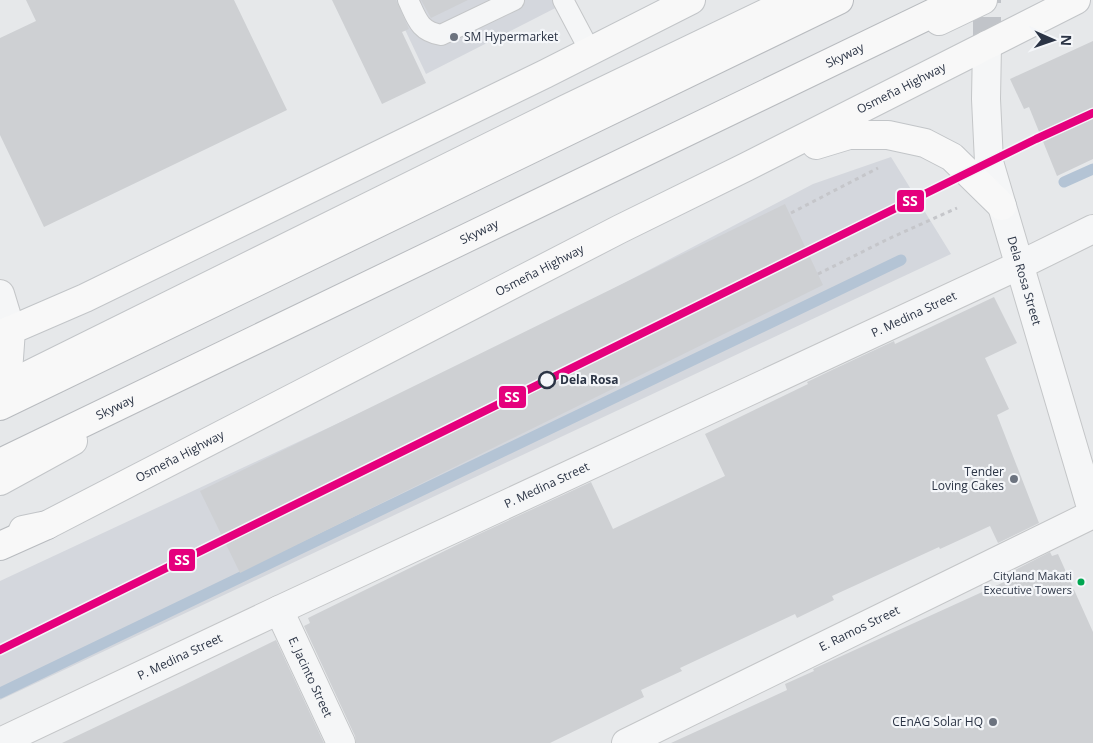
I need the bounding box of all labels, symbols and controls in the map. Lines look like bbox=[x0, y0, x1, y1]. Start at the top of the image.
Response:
north arrow bbox=[1028, 15, 1078, 65]
place label: SM Hypermarket bbox=[464, 28, 558, 45]
marker: SM Hypermarket bbox=[448, 31, 460, 43]
text: N bbox=[1057, 34, 1076, 46]
street label: Skyway bbox=[823, 38, 868, 72]
street label: Osmeña Highway bbox=[854, 58, 949, 118]
line badge: SS bbox=[896, 189, 925, 213]
text: SS bbox=[902, 191, 918, 210]
street label: Skyway bbox=[457, 214, 502, 248]
street label: Dela Rosa Street bbox=[1003, 234, 1046, 327]
street label: Osmeña Highway bbox=[492, 240, 588, 300]
street label: P. Medina Street bbox=[868, 287, 959, 341]
marker: Dela Rosa bbox=[538, 371, 556, 389]
place label: Dela Rosa bbox=[560, 371, 619, 388]
line badge: SS bbox=[498, 385, 527, 409]
text: SS bbox=[504, 387, 520, 406]
street label: Skyway bbox=[93, 390, 138, 423]
street label: Osmeña Highway bbox=[132, 425, 228, 486]
street label: P. Medina Street bbox=[501, 458, 592, 512]
place label: Tender Loving Cakes bbox=[932, 463, 1004, 494]
marker: Tender Loving Cakes bbox=[1008, 473, 1020, 485]
line badge: SS bbox=[168, 548, 196, 572]
text: SS bbox=[174, 550, 190, 569]
place label: Cityland Makati Executive Towers bbox=[984, 568, 1072, 597]
marker: Cityland Makati Executive Towers bbox=[1076, 577, 1086, 587]
street label: E. Ramos Street bbox=[816, 601, 902, 655]
street label: P. Medina Street bbox=[134, 629, 225, 684]
street label: E. Jacinto Street bbox=[285, 634, 337, 720]
place label: CEnAG Solar HQ bbox=[892, 713, 983, 730]
marker: CEnAG Solar HQ bbox=[987, 716, 999, 728]

